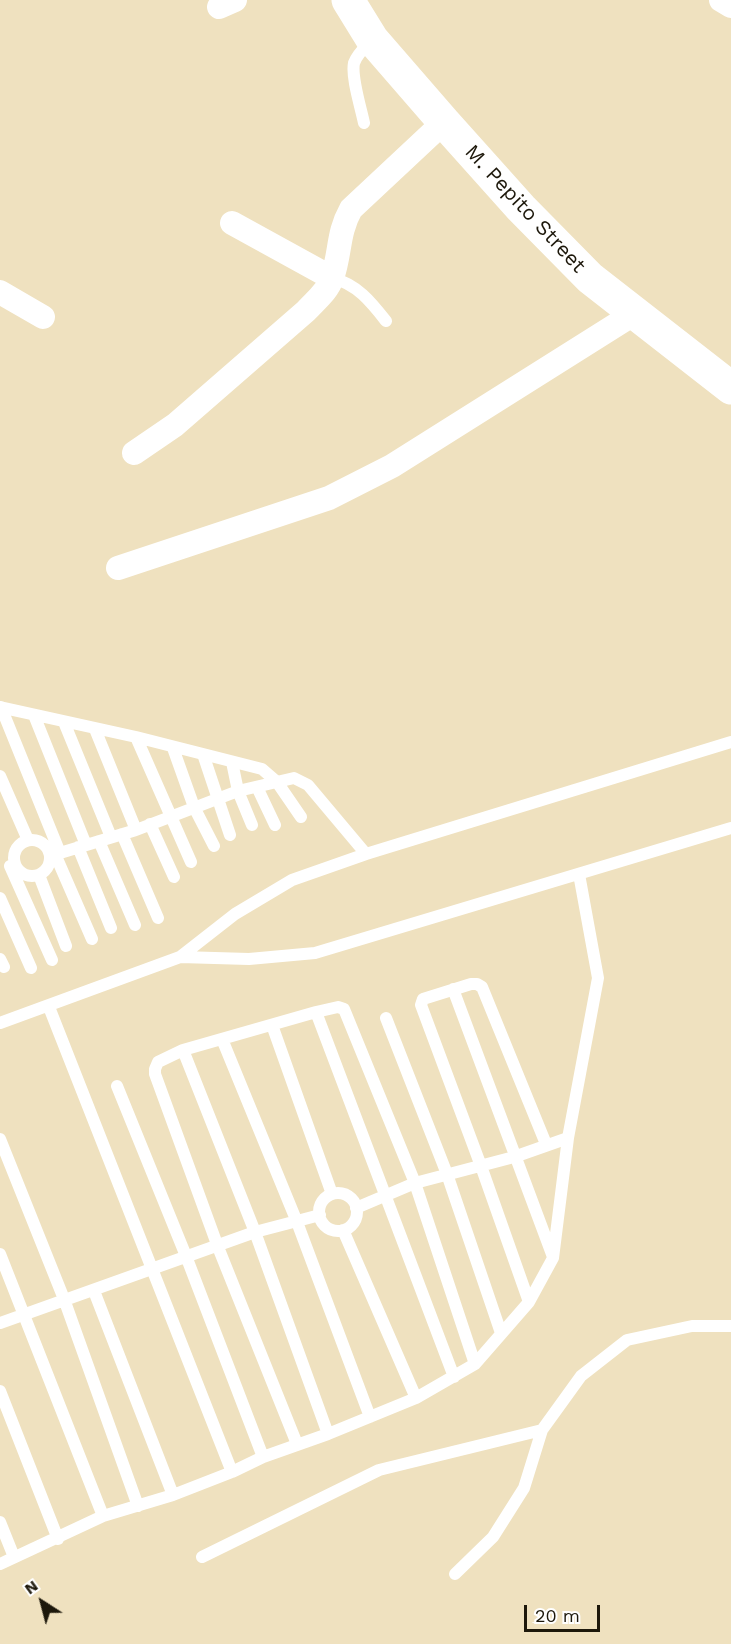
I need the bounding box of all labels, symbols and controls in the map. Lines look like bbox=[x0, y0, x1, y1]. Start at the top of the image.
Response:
street label: M. Pepito Street bbox=[459, 140, 591, 278]
north arrow bbox=[12, 1572, 72, 1632]
text: N bbox=[21, 1576, 42, 1598]
scale bar bbox=[527, 1593, 604, 1631]
text: 20 m bbox=[535, 1605, 580, 1626]

